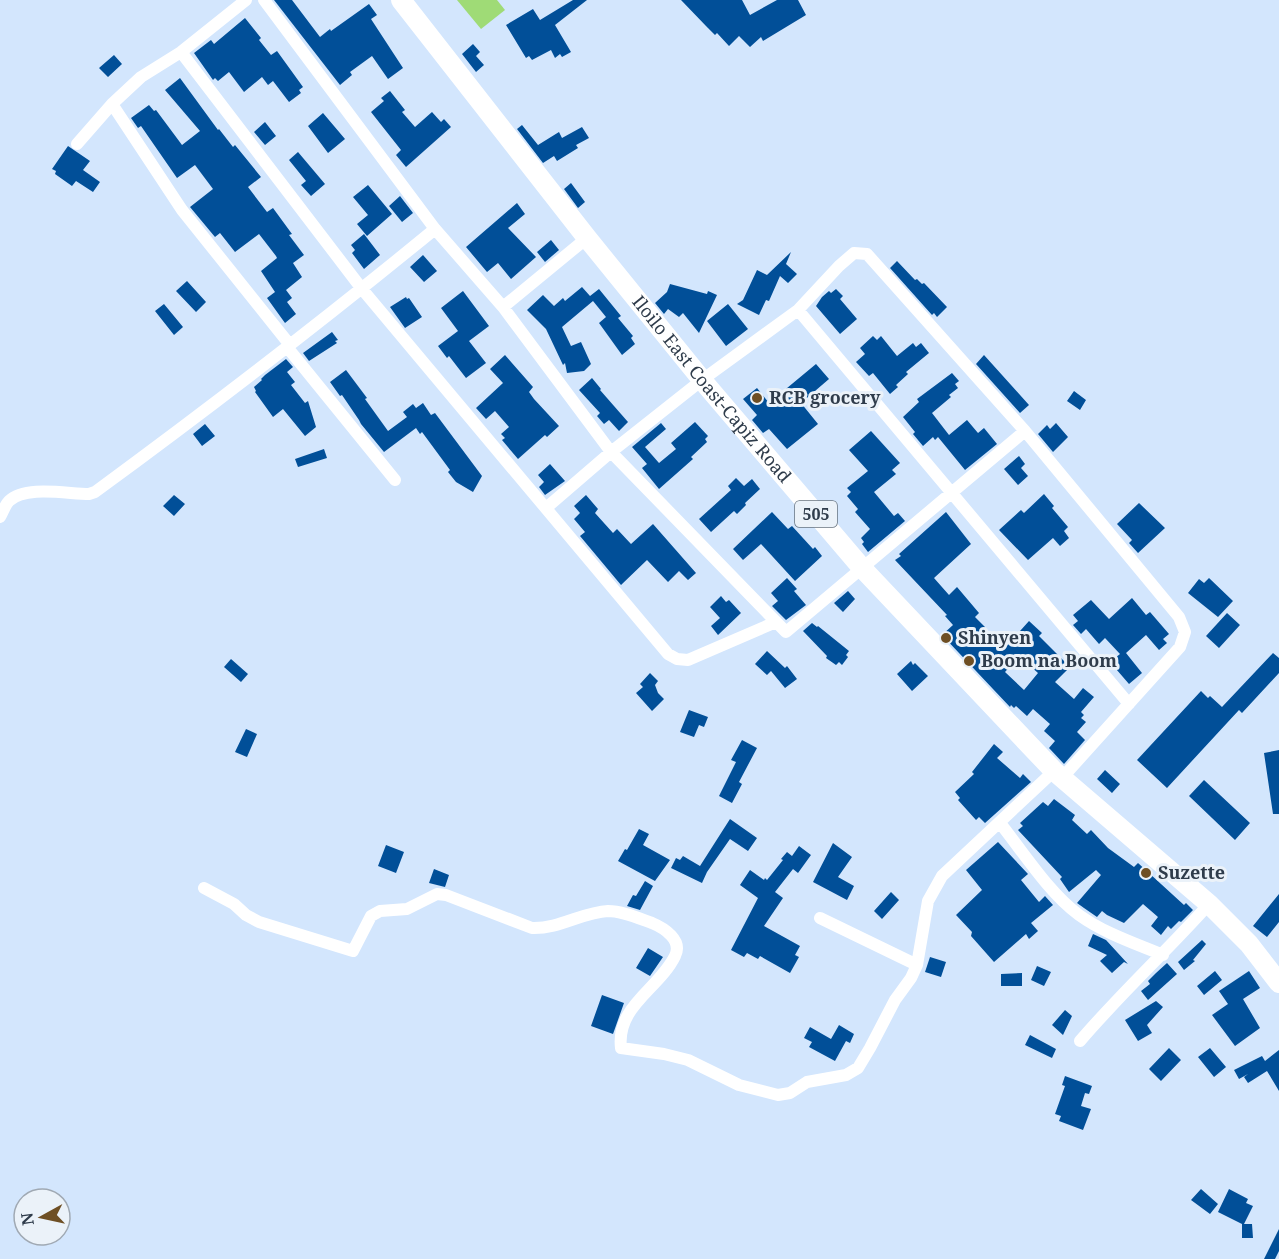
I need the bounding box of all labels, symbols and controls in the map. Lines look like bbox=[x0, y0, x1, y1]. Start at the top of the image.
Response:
street label: Iloilo East Coast-Capiz Road bbox=[627, 290, 797, 487]
place label: RCB grocery bbox=[769, 385, 881, 409]
marker: RCB grocery bbox=[750, 391, 764, 405]
road number: 505 bbox=[795, 501, 837, 527]
place label: Shinyen bbox=[958, 625, 1031, 649]
marker: Shinyen bbox=[939, 631, 953, 645]
place label: Boom na Boom bbox=[981, 648, 1117, 672]
marker: Boom na Boom bbox=[962, 654, 976, 668]
place label: Suzette bbox=[1158, 860, 1225, 884]
marker: Suzette bbox=[1139, 866, 1153, 880]
north arrow bbox=[12, 1187, 72, 1247]
text: N bbox=[15, 1211, 39, 1227]

